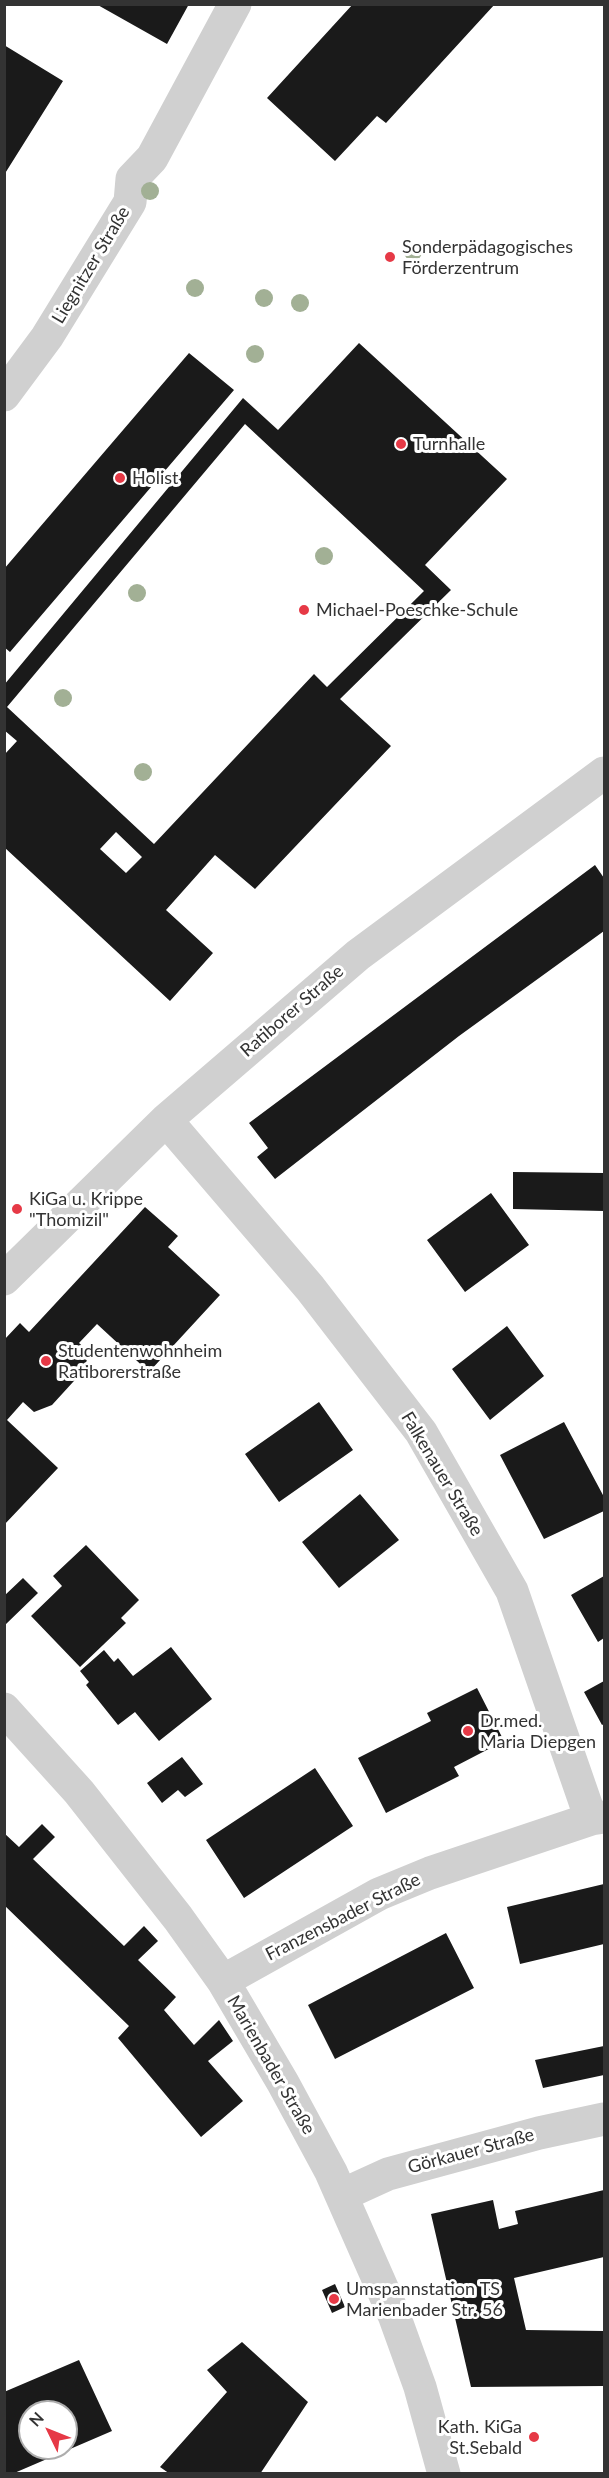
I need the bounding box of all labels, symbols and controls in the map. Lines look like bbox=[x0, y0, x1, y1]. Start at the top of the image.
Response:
street label: Liegnitzer Straße bbox=[47, 202, 135, 328]
place label: Sonderpädagogisches Förderzentrum bbox=[402, 236, 573, 278]
marker: Sonderpädagogisches Förderzentrum bbox=[383, 250, 397, 264]
place label: Turnhalle bbox=[413, 433, 485, 455]
marker: Turnhalle bbox=[394, 437, 408, 451]
place label: Holist bbox=[132, 467, 178, 489]
marker: Holist bbox=[113, 471, 127, 485]
place label: Michael-Poeschke-Schule bbox=[316, 599, 518, 621]
marker: Michael-Poeschke-Schule bbox=[297, 603, 311, 617]
street label: Ratiborer Straße bbox=[236, 960, 348, 1062]
place label: KiGa u. Krippe "Thomizil" bbox=[29, 1188, 143, 1230]
marker: KiGa u. Krippe "Thomizil" bbox=[10, 1202, 24, 1216]
place label: Studentenwohnheim Ratiborerstraße bbox=[58, 1340, 222, 1382]
marker: Studentenwohnheim Ratiborerstraße bbox=[39, 1354, 53, 1368]
street label: Falkenauer Straße bbox=[396, 1408, 488, 1540]
place label: Dr.med. Maria Diepgen bbox=[480, 1710, 596, 1752]
marker: Dr.med. Maria Diepgen bbox=[461, 1724, 475, 1738]
street label: Franzensbader Straße bbox=[262, 1869, 424, 1965]
street label: Marienbader Straße bbox=[222, 1992, 320, 2138]
street label: Görkauer Straße bbox=[406, 2124, 536, 2178]
place label: Umspannstation TS Marienbader Str. 56 bbox=[346, 2278, 503, 2320]
marker: Umspannstation TS Marienbader Str. 56 bbox=[327, 2292, 341, 2306]
north arrow bbox=[18, 2400, 78, 2460]
text: N bbox=[25, 2408, 47, 2430]
place label: Kath. KiGa St.Sebald bbox=[438, 2416, 522, 2458]
marker: Kath. KiGa St.Sebald bbox=[527, 2430, 541, 2444]

